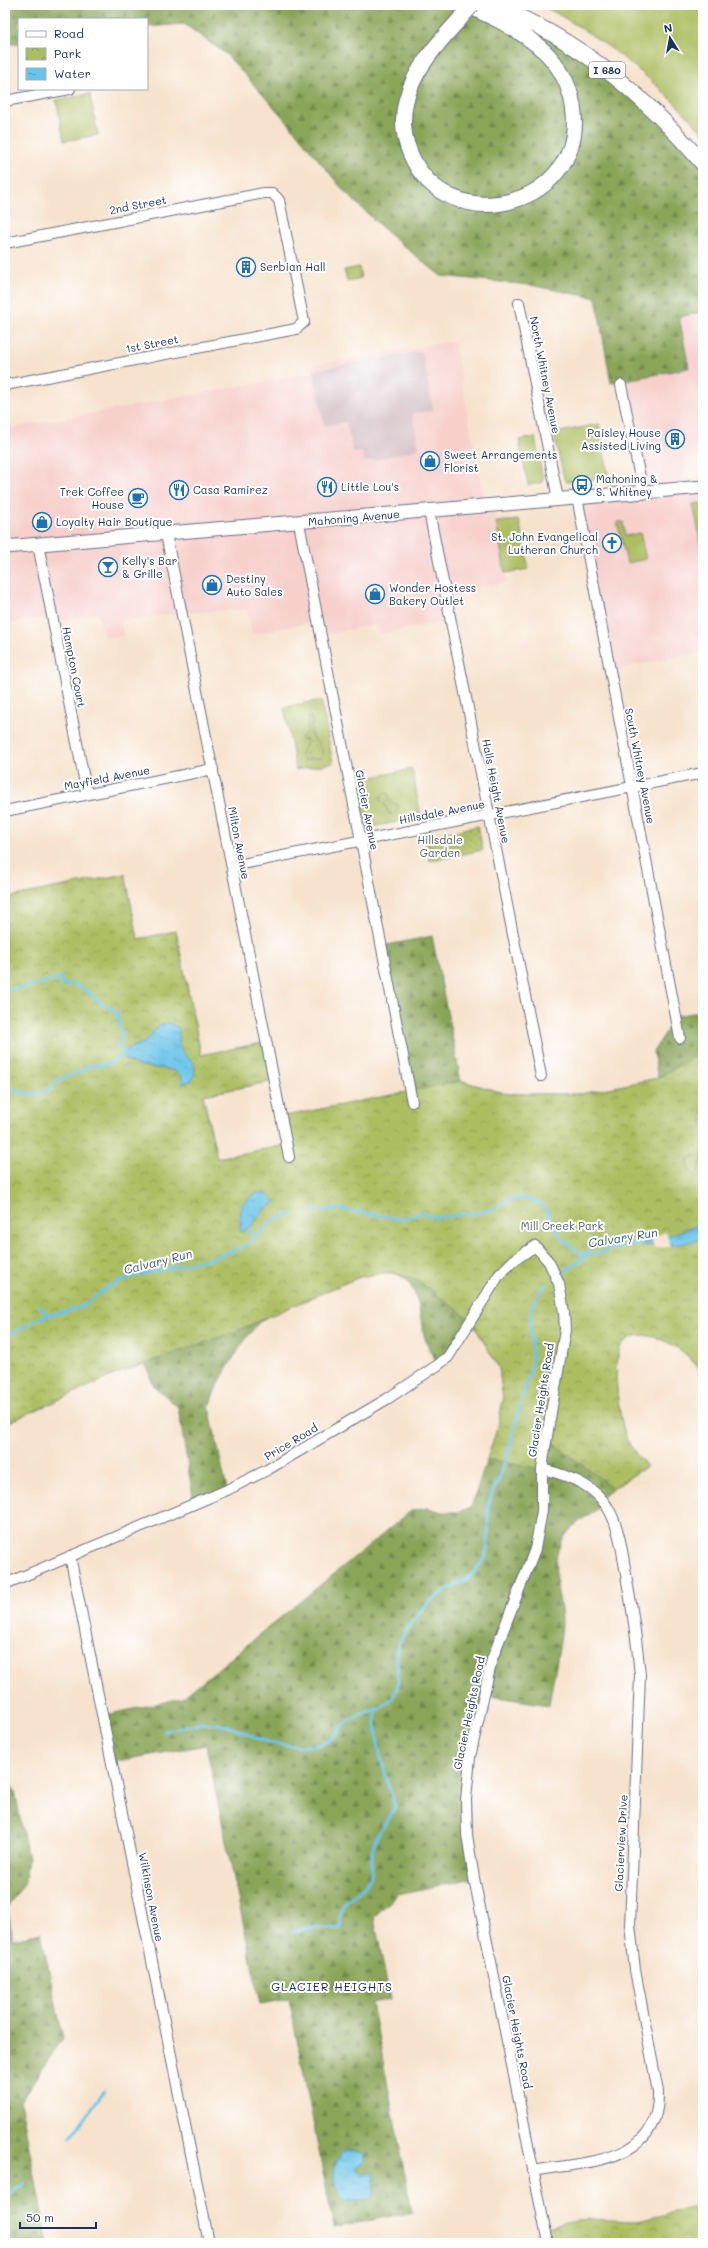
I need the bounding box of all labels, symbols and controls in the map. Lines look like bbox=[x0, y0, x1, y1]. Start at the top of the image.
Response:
legend bbox=[18, 18, 148, 90]
north arrow bbox=[650, 18, 690, 58]
text: N bbox=[662, 20, 674, 36]
text: Road bbox=[54, 25, 84, 41]
text: Park bbox=[54, 45, 81, 61]
road number: I 680 bbox=[589, 62, 625, 78]
text: Water bbox=[54, 65, 91, 81]
street label: 2nd Street bbox=[108, 192, 168, 217]
building icon: Serbian Hall bbox=[235, 256, 257, 278]
place label: Serbian Hall bbox=[260, 259, 326, 274]
street label: North Whitney Avenue bbox=[527, 315, 564, 435]
street label: 1st Street bbox=[124, 331, 180, 356]
place label: Paisley House Assisted Living bbox=[581, 425, 661, 453]
building icon: Paisley House Assisted Living bbox=[664, 428, 686, 450]
place label: Sweet Arrangements Florist bbox=[444, 447, 557, 475]
shop icon: Sweet Arrangements Florist bbox=[419, 450, 441, 472]
place label: Mahoning & S. Whitney bbox=[596, 471, 658, 499]
bus stop icon: Mahoning & S. Whitney bbox=[571, 474, 593, 496]
restaurant icon: Little Lou's bbox=[316, 476, 338, 498]
restaurant icon: Casa Ramirez bbox=[168, 479, 190, 501]
place label: Little Lou's bbox=[341, 479, 399, 494]
place label: Casa Ramirez bbox=[193, 482, 268, 497]
place label: Trek Coffee House bbox=[60, 484, 124, 512]
cafe icon: Trek Coffee House bbox=[127, 487, 149, 509]
street label: Mahoning Avenue bbox=[308, 506, 401, 529]
shop icon: Loyalty Hair Boutique bbox=[31, 511, 53, 533]
place label: Loyalty Hair Boutique bbox=[56, 514, 173, 529]
place label: St. John Evangelical Lutheran Church bbox=[491, 529, 598, 557]
church icon: St. John Evangelical Lutheran Church bbox=[601, 532, 623, 554]
place label: Kelly's Bar & Grille bbox=[122, 553, 177, 581]
bar icon: Kelly's Bar & Grille bbox=[97, 556, 119, 578]
place label: Destiny Auto Sales bbox=[226, 571, 282, 599]
shop icon: Destiny Auto Sales bbox=[201, 574, 223, 596]
place label: Wonder Hostess Bakery Outlet bbox=[389, 580, 476, 608]
shop icon: Wonder Hostess Bakery Outlet bbox=[364, 583, 386, 605]
street label: Hampton Court bbox=[59, 625, 90, 709]
street label: South Whitney Avenue bbox=[622, 707, 659, 825]
street label: Halls Height Avenue bbox=[479, 737, 514, 845]
street label: Mayfield Avenue bbox=[63, 762, 151, 793]
street label: Glacier Avenue bbox=[352, 768, 383, 852]
street label: Hillsdale Avenue bbox=[398, 796, 486, 827]
street label: Milton Avenue bbox=[225, 805, 254, 881]
park label: Hillsdale Garden bbox=[417, 832, 463, 860]
park label: Mill Creek Park bbox=[521, 1218, 603, 1233]
water label: Calvary Run bbox=[587, 1224, 659, 1250]
water label: Calvary Run bbox=[122, 1245, 194, 1277]
street label: Glacier Heights Road bbox=[524, 1342, 557, 1458]
street label: Price Road bbox=[261, 1420, 320, 1463]
street label: Glacier Heights Road bbox=[449, 1655, 488, 1771]
street label: Glacierview Drive bbox=[610, 1794, 631, 1892]
street label: Wilkinson Avenue bbox=[135, 1851, 168, 1943]
street label: Glacier Heights Road bbox=[499, 1974, 536, 2090]
district label: GLACIER HEIGHTS bbox=[271, 1978, 393, 1994]
scale bar bbox=[20, 2204, 96, 2230]
text: 50 m bbox=[26, 2209, 54, 2225]

